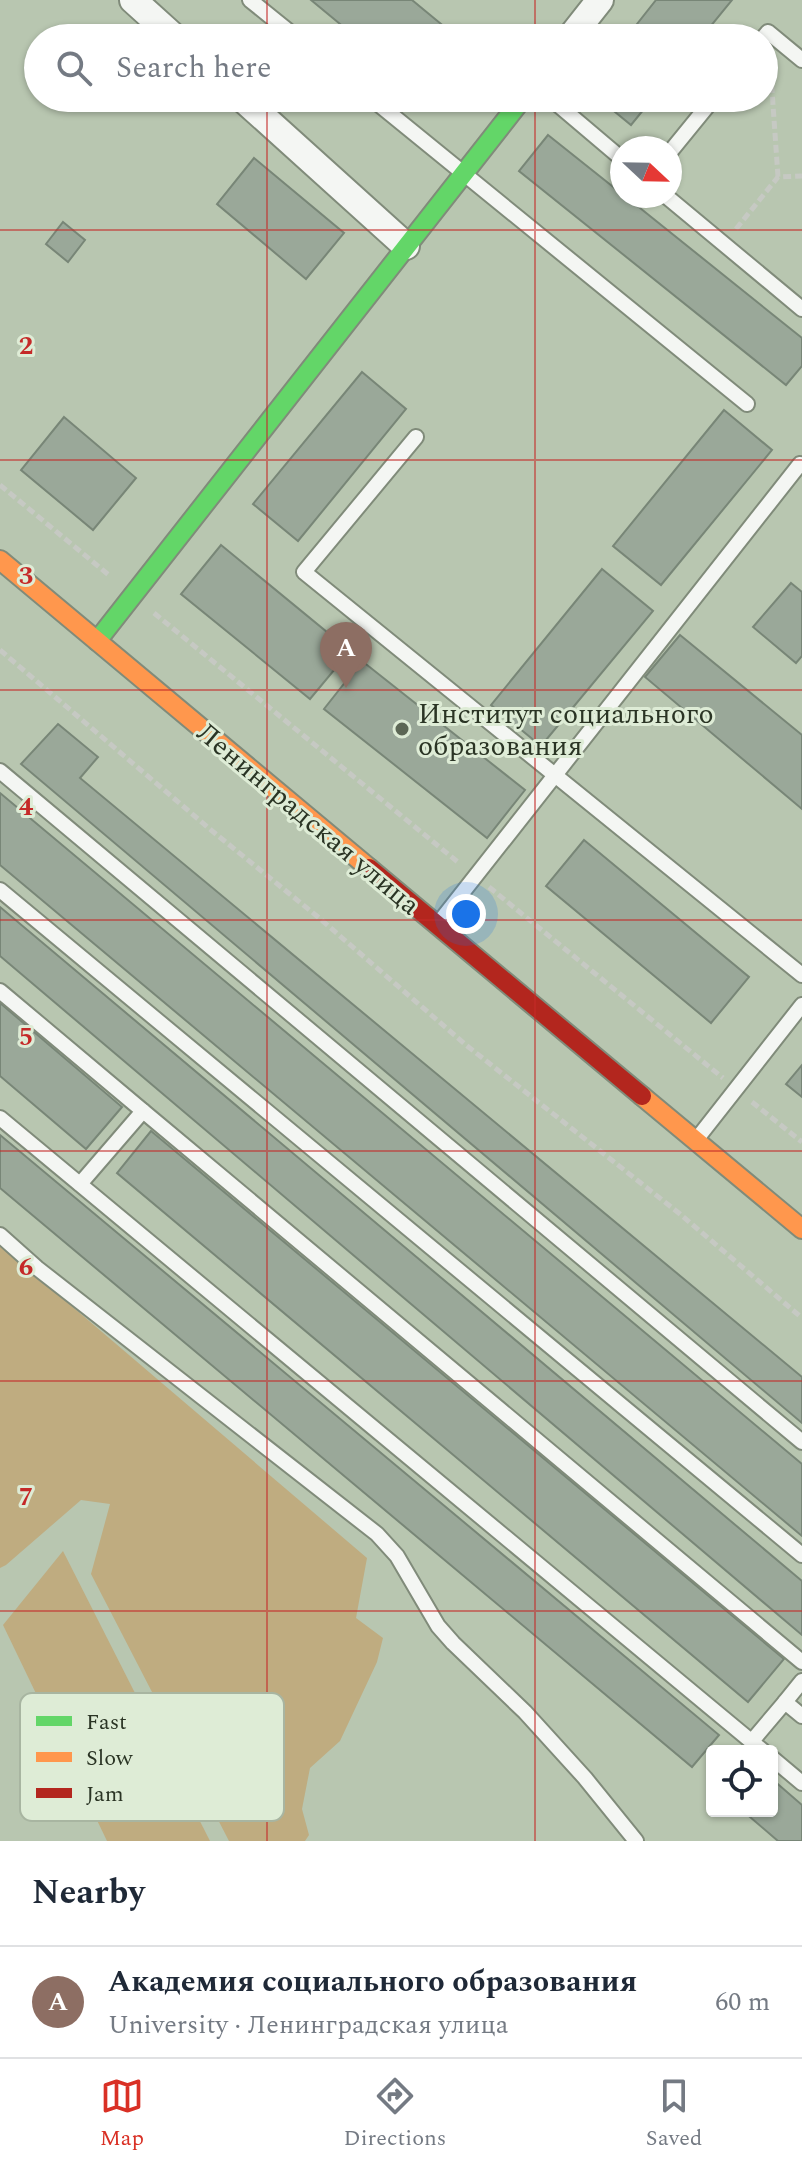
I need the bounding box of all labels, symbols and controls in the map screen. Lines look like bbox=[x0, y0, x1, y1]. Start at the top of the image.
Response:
search box bbox=[24, 24, 778, 112]
text: Search here bbox=[116, 45, 272, 91]
icon: search bbox=[52, 46, 96, 90]
north arrow bbox=[610, 136, 682, 208]
text: 2 bbox=[19, 326, 33, 366]
text: 3 bbox=[19, 556, 33, 596]
pin: A bbox=[320, 622, 372, 688]
place label: Институт социального образования bbox=[418, 693, 714, 768]
street label: Ленинградская улица bbox=[187, 712, 430, 926]
marker: Институт социального образования bbox=[393, 720, 411, 738]
text: 4 bbox=[19, 787, 34, 827]
your location bbox=[446, 894, 486, 934]
text: 5 bbox=[19, 1017, 33, 1057]
text: 6 bbox=[19, 1247, 33, 1287]
text: 7 bbox=[19, 1477, 33, 1517]
legend bbox=[20, 1693, 284, 1821]
text: Fast bbox=[86, 1706, 127, 1739]
text: Slow bbox=[86, 1742, 134, 1775]
map controls bbox=[706, 1745, 778, 1817]
button: locate bbox=[706, 1745, 778, 1817]
text: Jam bbox=[86, 1778, 124, 1811]
text: Nearby bbox=[32, 1867, 145, 1919]
text: Академия социального образования bbox=[108, 1959, 637, 2005]
text: A bbox=[48, 1982, 68, 2022]
text: 60 m bbox=[715, 1982, 770, 2022]
text: University · Ленинградская улица bbox=[108, 2005, 508, 2045]
tab: Map bbox=[100, 2074, 144, 2155]
tab: Directions bbox=[344, 2074, 446, 2155]
tab: Saved bbox=[646, 2074, 702, 2155]

